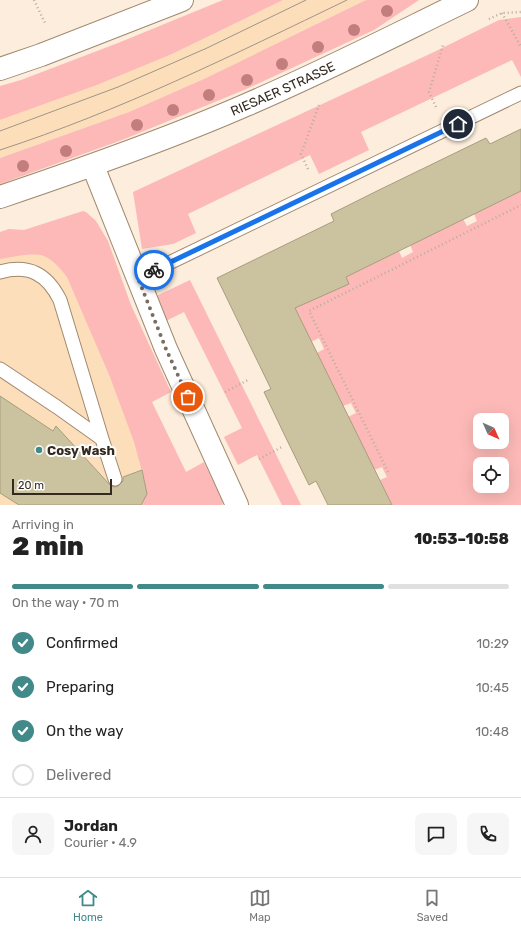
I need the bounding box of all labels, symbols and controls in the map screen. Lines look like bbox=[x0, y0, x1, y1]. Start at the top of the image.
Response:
street label: RIESAER STRASSE bbox=[228, 58, 337, 118]
pin bbox=[441, 107, 475, 141]
icon: home bbox=[447, 113, 469, 135]
courier bbox=[134, 250, 174, 290]
icon: bike bbox=[143, 259, 165, 281]
pin bbox=[171, 380, 205, 414]
icon: bag bbox=[177, 386, 199, 408]
north arrow bbox=[473, 413, 509, 449]
map controls bbox=[473, 413, 509, 493]
place label: Cosy Wash bbox=[47, 443, 115, 458]
marker: Cosy Wash bbox=[34, 445, 44, 455]
button: locate bbox=[473, 457, 509, 493]
scale bar bbox=[12, 477, 112, 496]
text: 20 m bbox=[18, 479, 44, 492]
text: Arriving in bbox=[12, 517, 74, 532]
text: 10:53–10:58 bbox=[414, 530, 509, 548]
text: 2 min bbox=[12, 531, 84, 562]
text: On the way · 70 m bbox=[12, 595, 119, 610]
icon: check bbox=[12, 632, 34, 654]
text: Confirmed bbox=[46, 634, 118, 652]
text: 10:29 bbox=[477, 636, 509, 651]
icon: check bbox=[12, 676, 34, 698]
text: Preparing bbox=[46, 678, 114, 696]
text: 10:45 bbox=[476, 680, 509, 695]
icon: check bbox=[12, 720, 34, 742]
text: On the way bbox=[46, 722, 124, 740]
text: 10:48 bbox=[476, 724, 509, 739]
text: Delivered bbox=[46, 766, 111, 784]
button: person bbox=[12, 813, 54, 855]
button: chat bbox=[415, 813, 457, 855]
button: phone bbox=[467, 813, 509, 855]
text: Jordan bbox=[64, 817, 118, 835]
text: Courier · 4.9 bbox=[64, 835, 137, 850]
tab: Home bbox=[73, 887, 103, 924]
tab: Map bbox=[249, 887, 271, 924]
tab: Saved bbox=[417, 887, 448, 924]

